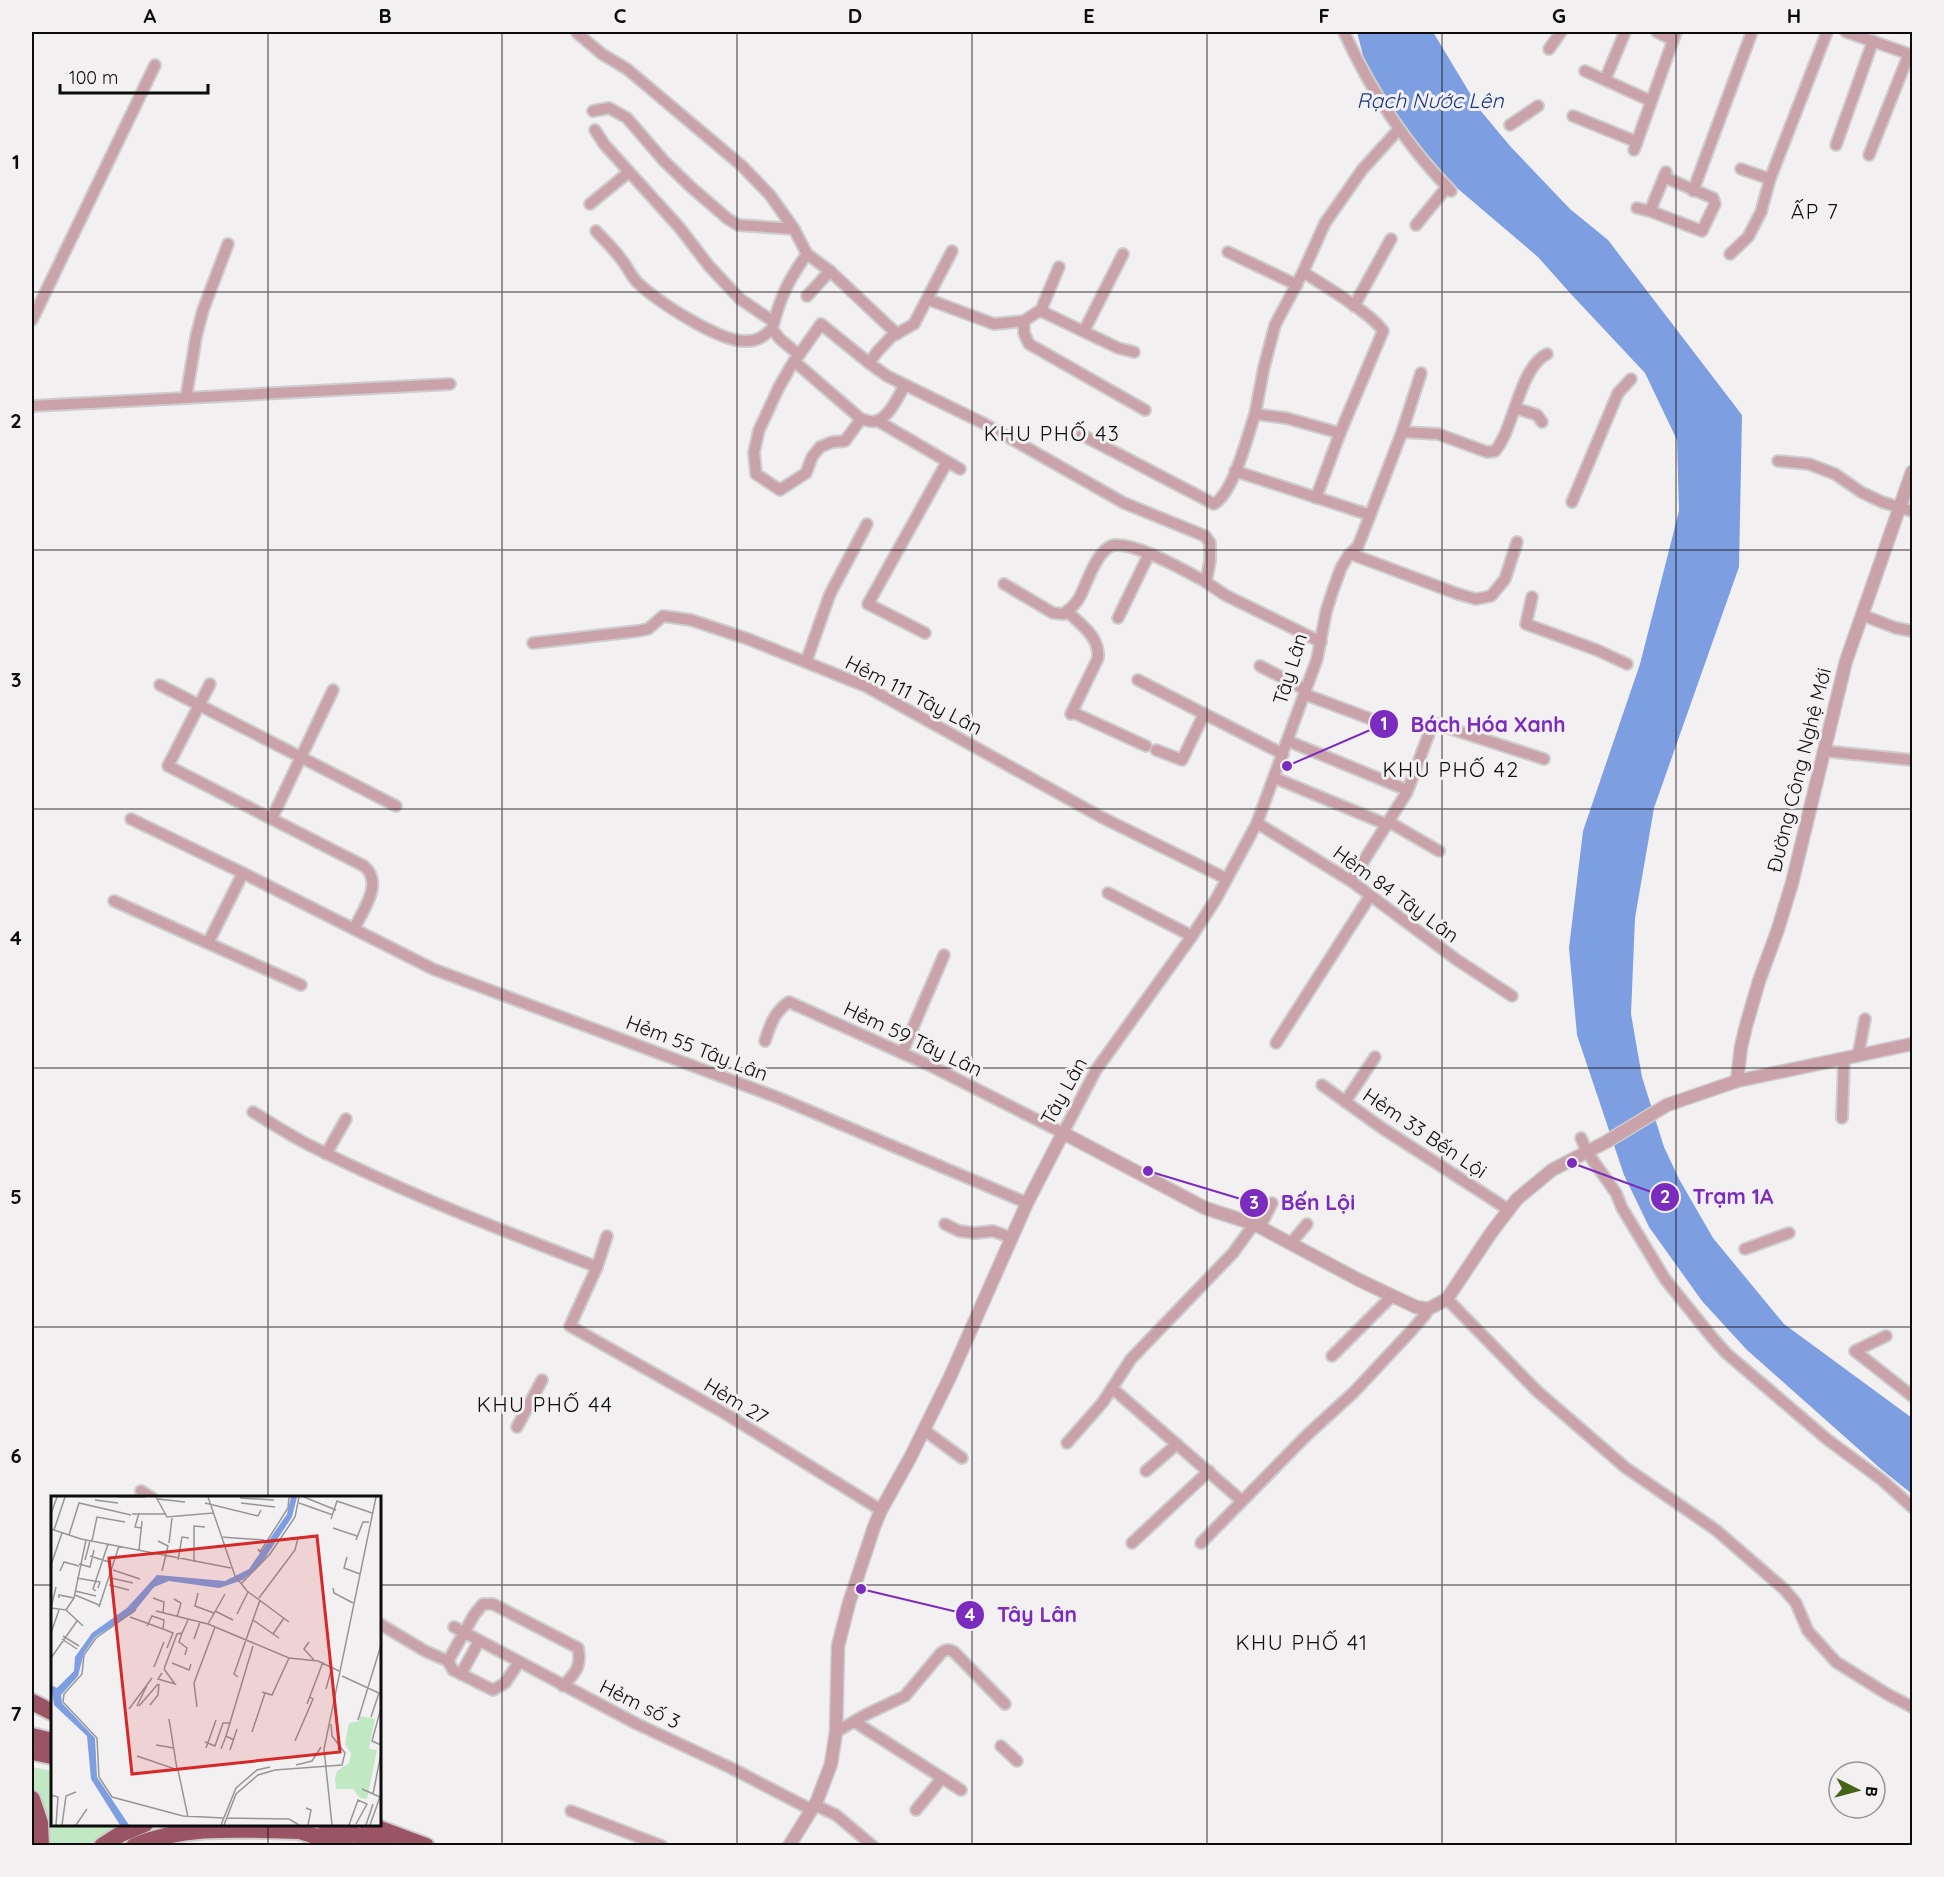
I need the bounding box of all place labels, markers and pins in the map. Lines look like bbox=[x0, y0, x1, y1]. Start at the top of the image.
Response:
callout: Bách Hóa Xanh bbox=[1369, 705, 1578, 744]
callout: Trạm 1A bbox=[1650, 1177, 1785, 1216]
callout: Bến Lội bbox=[1239, 1183, 1367, 1222]
callout: Tây Lân bbox=[955, 1595, 1089, 1634]

